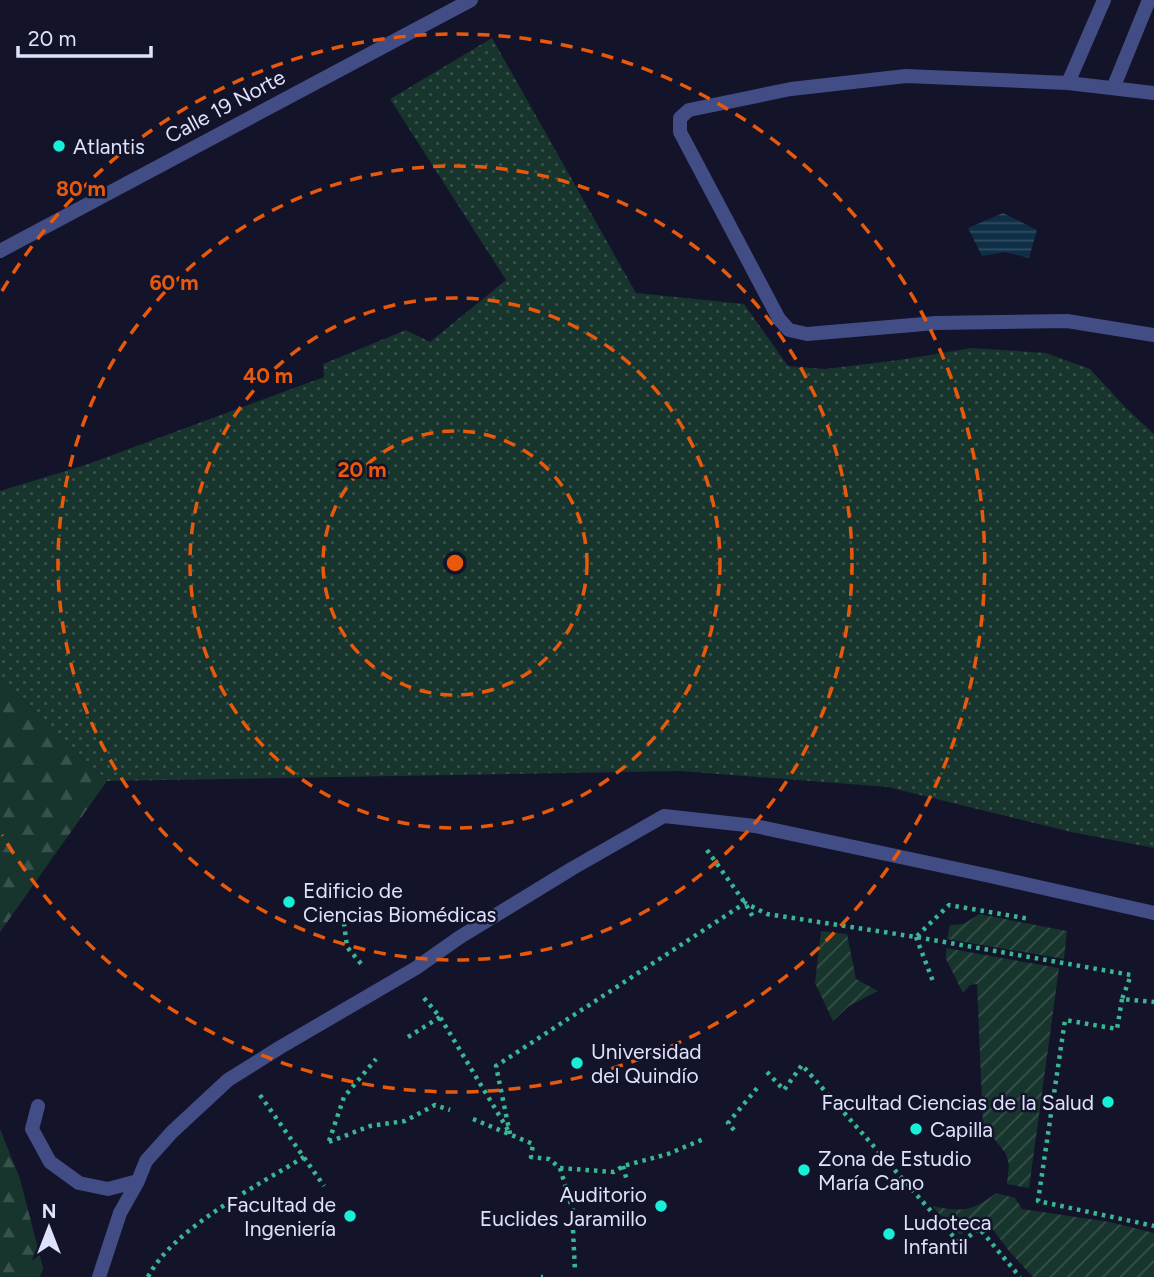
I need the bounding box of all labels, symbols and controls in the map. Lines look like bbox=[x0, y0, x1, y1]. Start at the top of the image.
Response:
scale bar bbox=[18, 14, 150, 58]
text: 20 m bbox=[28, 26, 76, 51]
street label: Calle 19 Norte bbox=[161, 64, 289, 148]
place label: Atlantis bbox=[73, 134, 145, 159]
marker: Atlantis bbox=[51, 138, 67, 154]
text: 80 m bbox=[56, 176, 106, 201]
text: 60 m bbox=[149, 270, 199, 295]
text: 40 m bbox=[243, 363, 293, 388]
text: 20 m bbox=[337, 457, 387, 482]
centre of rings bbox=[443, 551, 467, 575]
place label: Edificio de Ciencias Biomédicas bbox=[303, 878, 496, 927]
marker: Edificio de Ciencias Biomédicas bbox=[281, 894, 297, 910]
place label: Universidad del Quindío bbox=[591, 1039, 702, 1088]
marker: Universidad del Quindío bbox=[569, 1055, 585, 1071]
place label: Facultad Ciencias de la Salud bbox=[821, 1090, 1094, 1115]
marker: Facultad Ciencias de la Salud bbox=[1100, 1094, 1116, 1110]
place label: Capilla bbox=[930, 1117, 993, 1142]
marker: Capilla bbox=[908, 1121, 924, 1137]
place label: Zona de Estudio María Cano bbox=[818, 1146, 971, 1195]
marker: Zona de Estudio María Cano bbox=[796, 1162, 812, 1178]
place label: Auditorio Euclides Jaramillo bbox=[480, 1182, 647, 1231]
place label: Facultad de Ingeniería bbox=[226, 1192, 336, 1241]
north arrow bbox=[14, 1193, 84, 1263]
marker: Auditorio Euclides Jaramillo bbox=[653, 1198, 669, 1214]
text: N bbox=[42, 1200, 56, 1223]
marker: Facultad de Ingeniería bbox=[342, 1208, 358, 1224]
place label: Ludoteca Infantil bbox=[903, 1210, 992, 1259]
marker: Ludoteca Infantil bbox=[881, 1226, 897, 1242]

